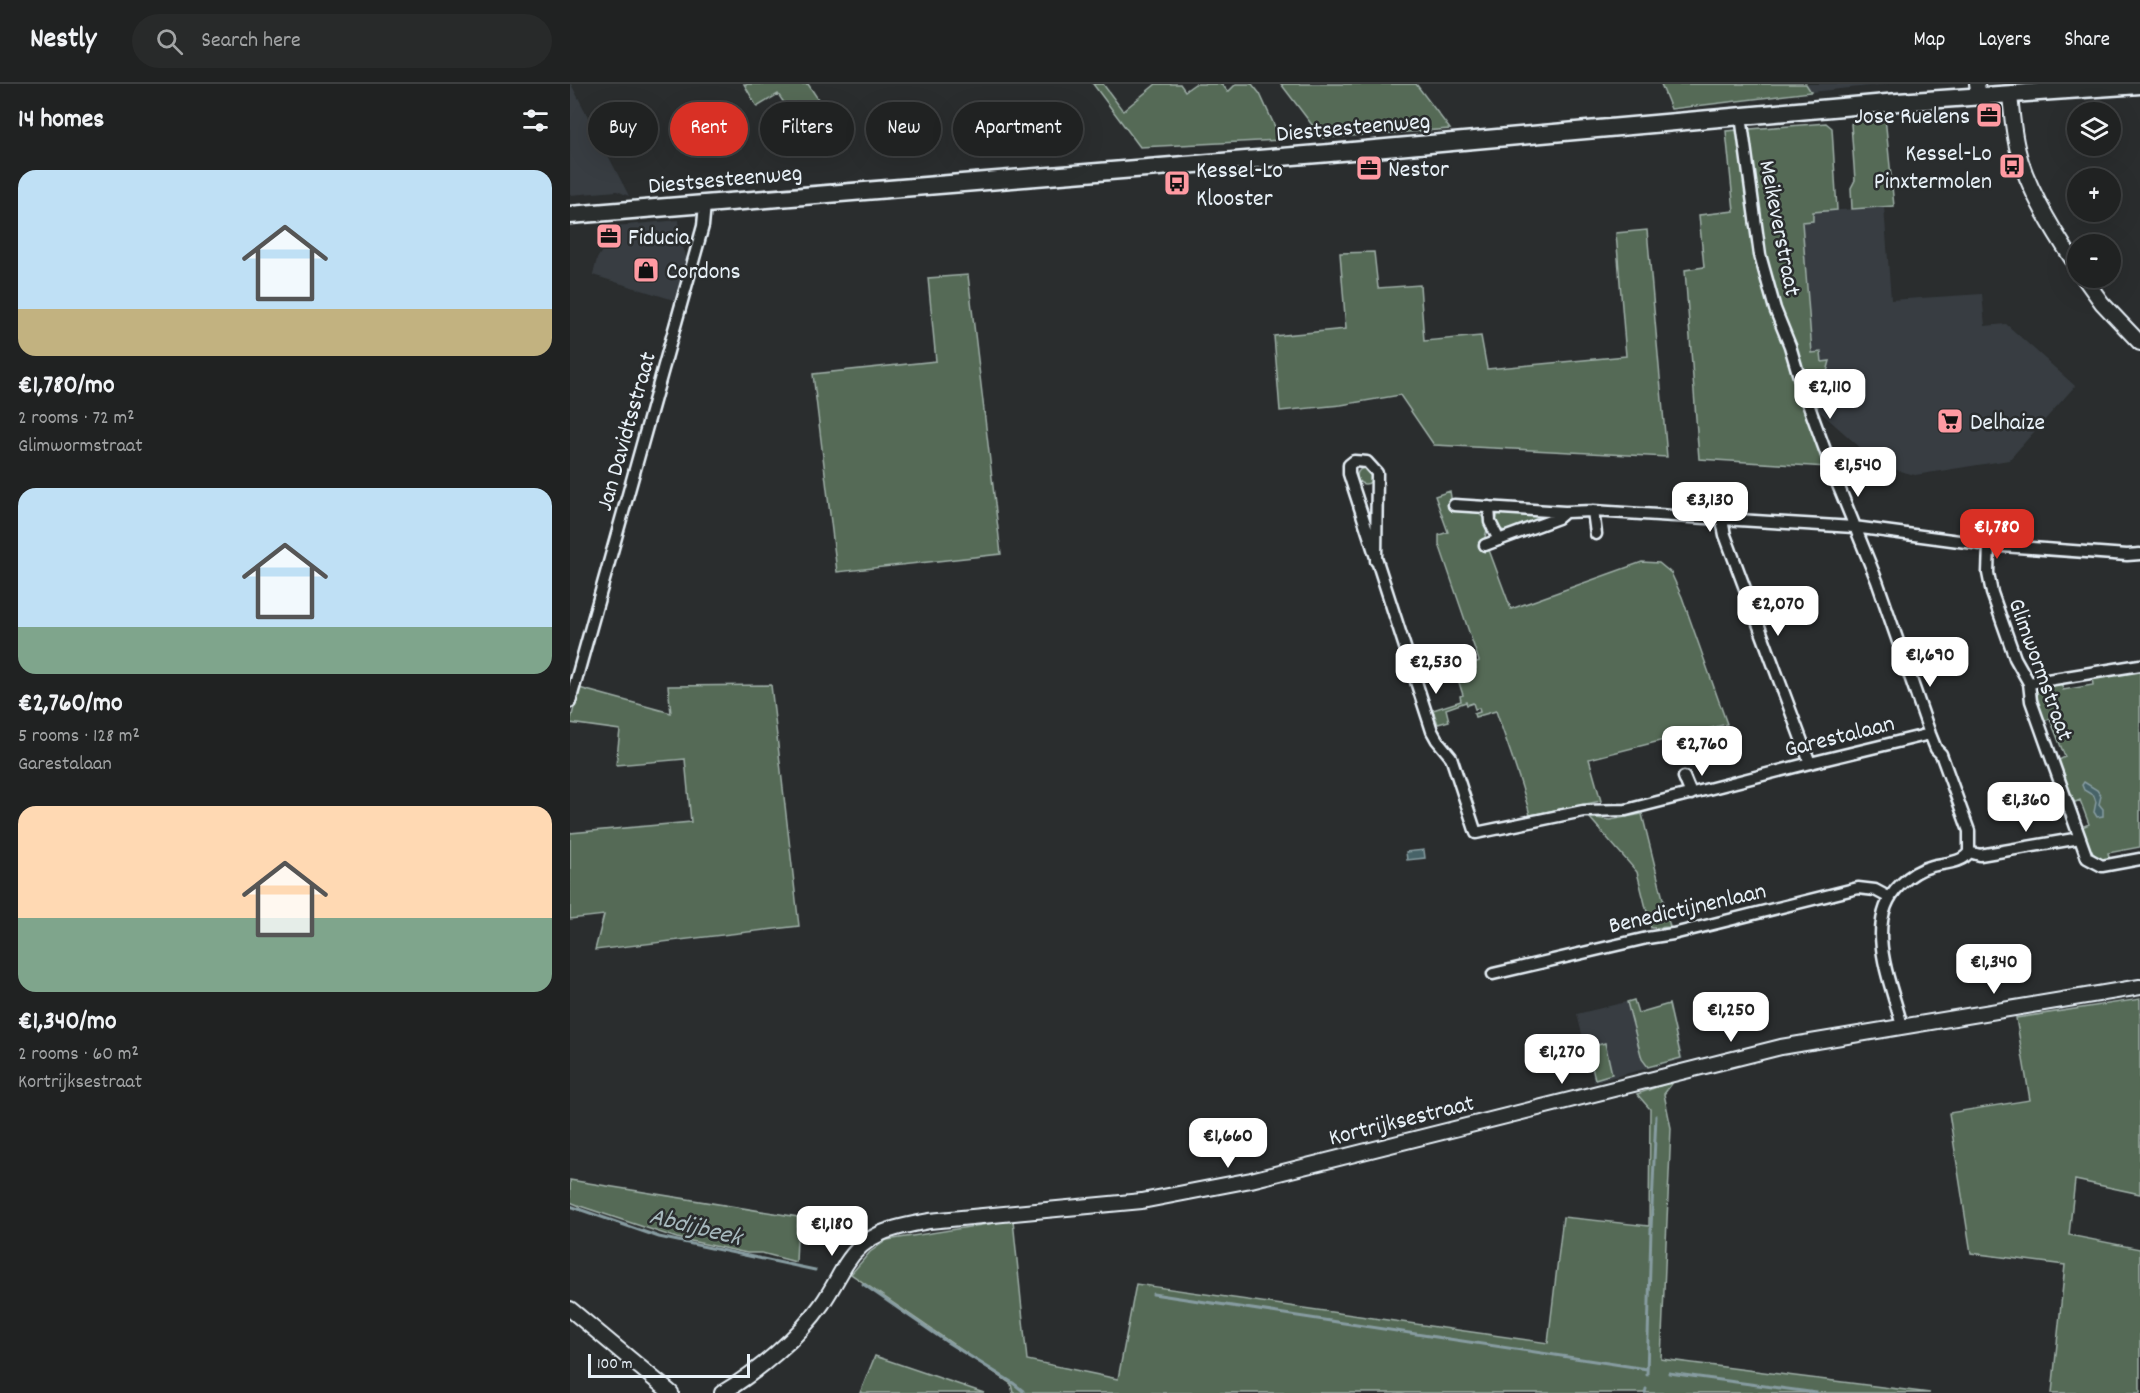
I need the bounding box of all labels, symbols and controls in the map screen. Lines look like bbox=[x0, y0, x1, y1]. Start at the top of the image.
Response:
search box bbox=[132, 14, 552, 68]
text: Nestly bbox=[30, 21, 96, 61]
icon: search bbox=[153, 25, 186, 58]
text: Search here bbox=[201, 26, 301, 57]
text: Map bbox=[1914, 26, 1945, 56]
text: Layers bbox=[1978, 26, 2031, 56]
text: Share bbox=[2064, 26, 2110, 56]
office icon: Jose Ruelens bbox=[1974, 100, 2004, 130]
place label: Jose Ruelens bbox=[1854, 101, 1970, 135]
text: 14 homes bbox=[18, 102, 104, 139]
chip: Buy bbox=[588, 102, 658, 156]
chip: Rent bbox=[670, 102, 748, 156]
chip: Filters bbox=[760, 102, 854, 156]
chip: New bbox=[866, 102, 941, 156]
chip: Apartment bbox=[953, 102, 1083, 156]
map controls bbox=[2067, 102, 2121, 288]
button: layers bbox=[2067, 102, 2121, 156]
icon: filters bbox=[519, 104, 552, 137]
street label: Diestsesteenweg bbox=[1275, 105, 1432, 153]
place label: Kessel-Lo Pinxtermolen bbox=[1874, 138, 1992, 200]
bus stop icon: Kessel-Lo Pinxtermolen bbox=[1997, 151, 2027, 181]
office icon: Nestor bbox=[1354, 153, 1384, 183]
place label: Nestor bbox=[1388, 154, 1449, 188]
place label: Kessel-Lo Klooster bbox=[1196, 155, 1283, 217]
street label: Diestsesteenweg bbox=[647, 157, 804, 205]
street label: Meikeverstraat bbox=[1748, 158, 1808, 300]
bus stop icon: Kessel-Lo Klooster bbox=[1162, 168, 1192, 198]
button: + bbox=[2067, 168, 2121, 222]
icon: home bbox=[231, 209, 339, 317]
office icon: Fiducia bbox=[594, 221, 624, 251]
place label: Fiducia bbox=[628, 222, 691, 256]
button: − bbox=[2067, 234, 2121, 288]
shop icon: Cordons bbox=[631, 255, 661, 285]
place label: Cordons bbox=[666, 256, 741, 290]
street label: Jan Davidtsstraat bbox=[589, 348, 667, 515]
text: €1,780/mo bbox=[18, 368, 115, 405]
pin: €2,110 bbox=[1781, 369, 1879, 420]
text: €2,110 bbox=[1808, 374, 1852, 402]
text: 2 rooms · 72 m² bbox=[18, 405, 134, 433]
supermarket icon: Delhaize bbox=[1935, 406, 1965, 436]
place label: Delhaize bbox=[1970, 407, 2045, 441]
text: Glimwormstraat bbox=[18, 433, 143, 461]
pin: €1,540 bbox=[1809, 447, 1907, 498]
text: €1,540 bbox=[1834, 452, 1882, 480]
pin: €3,130 bbox=[1661, 482, 1759, 533]
text: €3,130 bbox=[1686, 487, 1734, 515]
pin: €1,780 bbox=[1948, 509, 2046, 560]
text: €1,780 bbox=[1974, 514, 2020, 542]
icon: home bbox=[231, 527, 339, 635]
pin: €2,070 bbox=[1729, 586, 1827, 637]
text: €2,070 bbox=[1751, 591, 1805, 619]
street label: Glimwormstraat bbox=[1998, 594, 2081, 746]
pin: €1,690 bbox=[1881, 637, 1979, 688]
text: €1,690 bbox=[1905, 642, 1955, 670]
pin: €2,530 bbox=[1387, 644, 1485, 695]
text: €2,530 bbox=[1410, 649, 1462, 677]
text: €2,760/mo bbox=[18, 686, 123, 723]
street label: Garestalaan bbox=[1781, 708, 1898, 768]
text: 5 rooms · 128 m² bbox=[18, 723, 140, 751]
pin: €2,760 bbox=[1653, 726, 1751, 777]
text: €2,760 bbox=[1676, 731, 1728, 759]
text: Garestalaan bbox=[18, 751, 112, 779]
pin: €1,360 bbox=[1977, 782, 2075, 833]
text: €1,360 bbox=[2002, 787, 2050, 815]
icon: home bbox=[231, 845, 339, 953]
street label: Benedictijnenlaan bbox=[1606, 875, 1770, 945]
pin: €1,340 bbox=[1945, 944, 2043, 995]
text: €1,340 bbox=[1970, 949, 2018, 977]
pin: €1,250 bbox=[1682, 992, 1780, 1043]
text: €1,250 bbox=[1707, 997, 1755, 1025]
text: €1,340/mo bbox=[18, 1004, 117, 1041]
pin: €1,270 bbox=[1513, 1034, 1611, 1085]
text: €1,270 bbox=[1539, 1039, 1585, 1067]
text: 2 rooms · 60 m² bbox=[18, 1041, 139, 1069]
text: Kortrijksestraat bbox=[18, 1069, 142, 1097]
street label: Kortrijksestraat bbox=[1325, 1087, 1478, 1156]
pin: €1,660 bbox=[1179, 1118, 1277, 1169]
text: €1,660 bbox=[1203, 1123, 1253, 1151]
water label: Abdijbeek bbox=[645, 1199, 748, 1258]
pin: €1,180 bbox=[783, 1206, 881, 1257]
text: €1,180 bbox=[811, 1211, 853, 1239]
scale bar bbox=[588, 1351, 750, 1378]
text: 100 m bbox=[597, 1353, 633, 1376]

